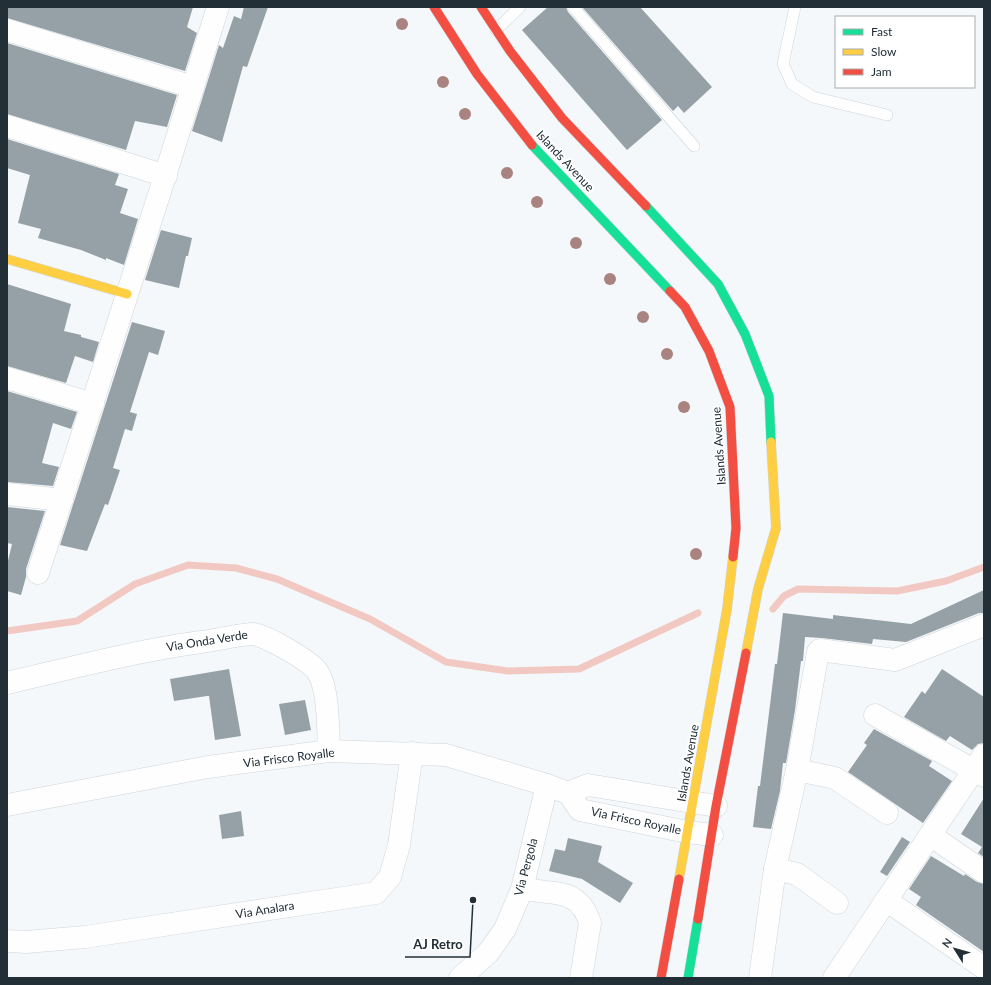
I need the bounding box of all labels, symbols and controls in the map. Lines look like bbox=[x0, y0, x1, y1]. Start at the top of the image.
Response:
legend bbox=[835, 16, 975, 88]
text: Fast bbox=[871, 24, 893, 39]
text: Slow bbox=[871, 44, 897, 59]
text: Jam bbox=[871, 64, 892, 79]
street label: Islands Avenue bbox=[533, 127, 598, 194]
street label: Islands Avenue bbox=[708, 407, 729, 486]
street label: Via Onda Verde bbox=[165, 627, 249, 654]
street label: Islands Avenue bbox=[673, 723, 702, 803]
street label: Via Frisco Royalle bbox=[242, 744, 336, 771]
street label: Via Frisco Royalle bbox=[590, 804, 683, 837]
street label: Via Pergola bbox=[511, 836, 540, 897]
street label: Via Analara bbox=[234, 897, 295, 922]
north arrow bbox=[935, 929, 975, 969]
callout: AJ Retro bbox=[405, 932, 470, 957]
text: N bbox=[939, 935, 954, 950]
text: AJ Retro bbox=[412, 936, 463, 952]

